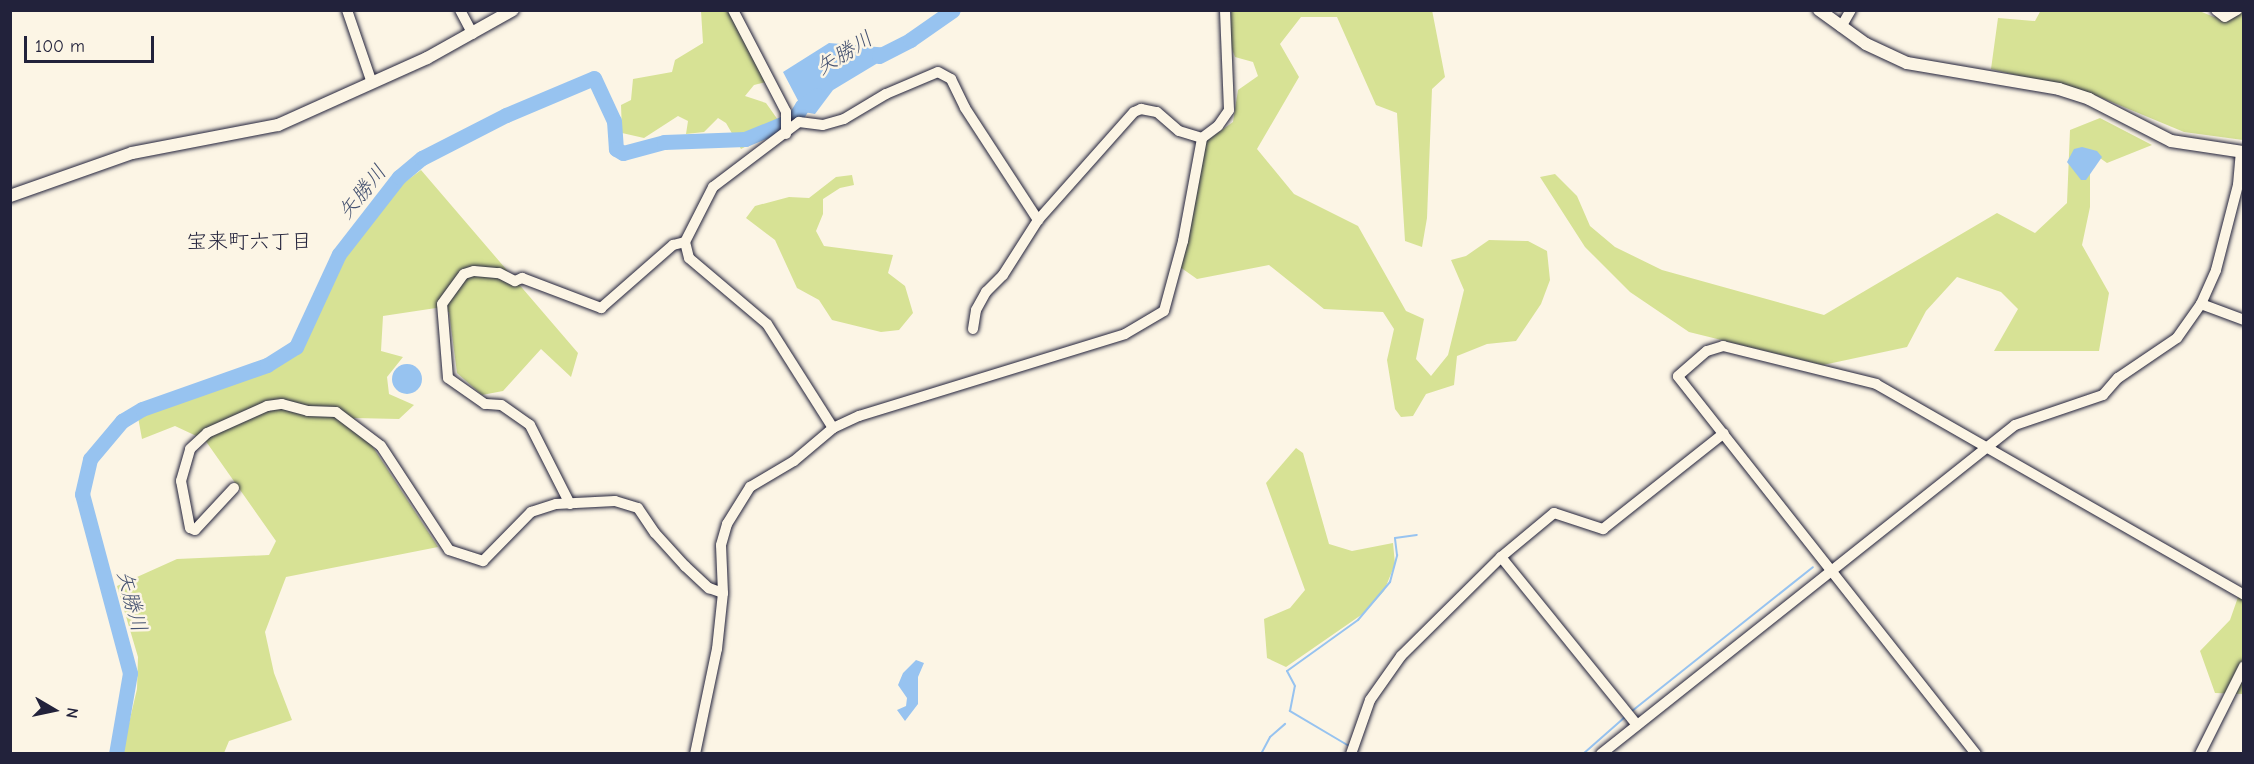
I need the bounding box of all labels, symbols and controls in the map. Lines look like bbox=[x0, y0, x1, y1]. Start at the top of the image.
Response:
scale bar bbox=[27, 24, 158, 62]
water label: 矢勝川 bbox=[811, 26, 877, 80]
text: 100 m bbox=[35, 36, 85, 57]
water label: 矢勝川 bbox=[332, 160, 392, 224]
district label: 宝来町六丁目 bbox=[186, 228, 312, 254]
water label: 矢勝川 bbox=[112, 567, 152, 635]
north arrow bbox=[24, 680, 84, 740]
text: N bbox=[62, 706, 81, 719]

